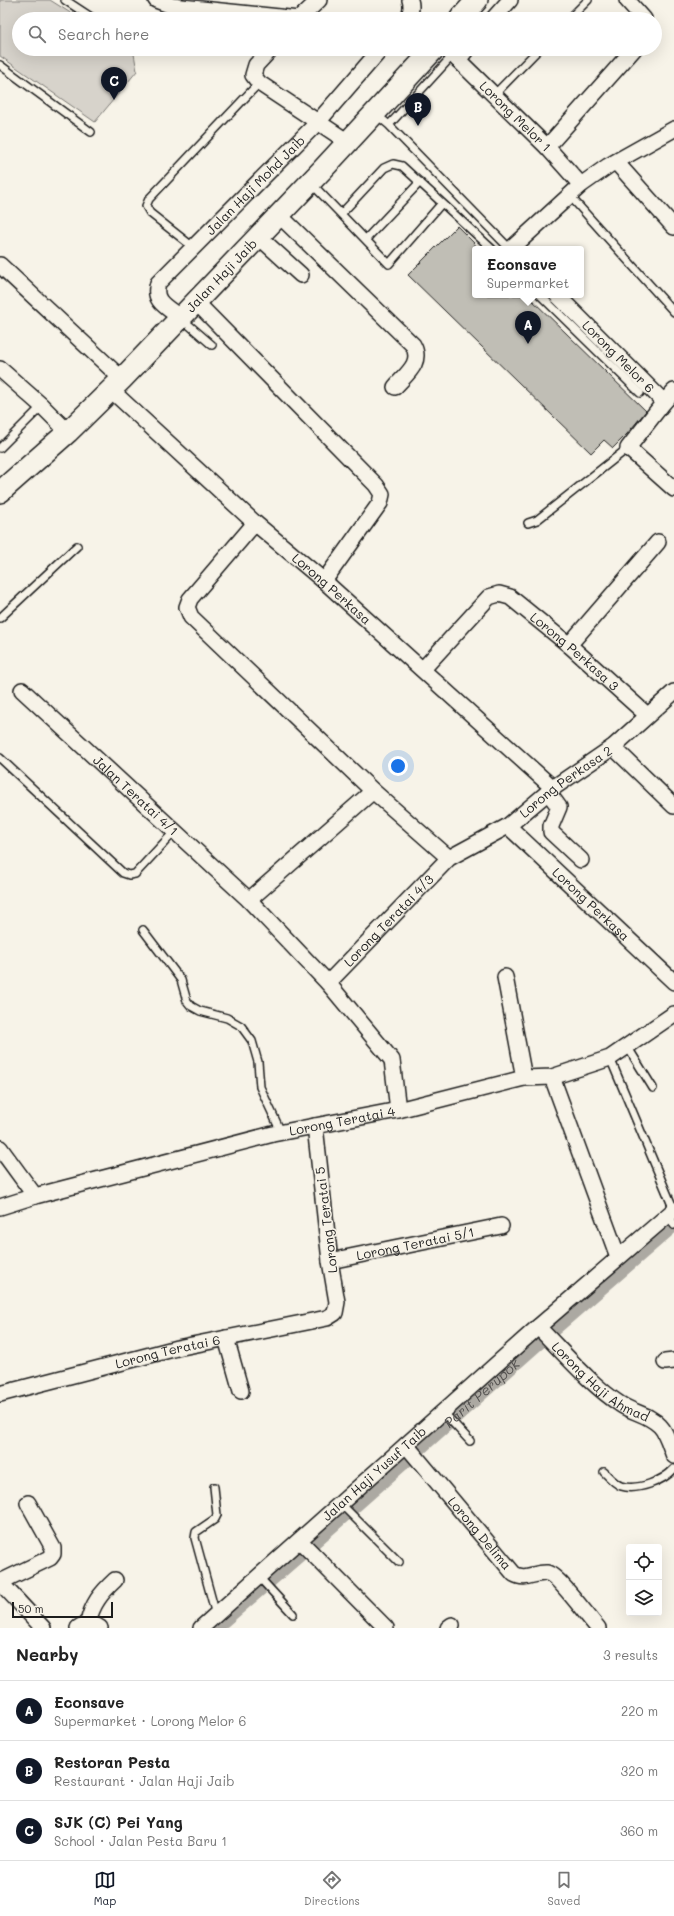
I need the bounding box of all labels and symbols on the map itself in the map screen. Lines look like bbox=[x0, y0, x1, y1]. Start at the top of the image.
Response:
pin: C bbox=[101, 67, 127, 100]
street label: Lorong Melor 1 bbox=[477, 77, 555, 155]
pin: B bbox=[405, 93, 431, 126]
street label: Jalan Haji Mohd Jaib bbox=[202, 131, 308, 238]
street label: Jalan Haji Jaib bbox=[182, 235, 260, 315]
pin: A bbox=[515, 311, 541, 344]
street label: Lorong Melor 6 bbox=[579, 316, 659, 396]
street label: Lorong Perkasa bbox=[289, 549, 375, 628]
street label: Lorong Perkasa 3 bbox=[527, 608, 623, 694]
street label: Lorong Perkasa 2 bbox=[515, 741, 615, 821]
street label: Jalan Teratai 4/1 bbox=[90, 751, 182, 839]
your location bbox=[388, 756, 408, 776]
street label: Lorong Perkasa bbox=[549, 863, 634, 944]
street label: Lorong Teratai 4/3 bbox=[340, 870, 437, 970]
street label: Lorong Teratai 4 bbox=[288, 1102, 397, 1139]
street label: Lorong Teratai 5 bbox=[311, 1166, 340, 1274]
street label: Lorong Teratai 5/1 bbox=[355, 1223, 476, 1263]
street label: Lorong Teratai 6 bbox=[113, 1331, 222, 1372]
street label: Lorong Haji Ahmad bbox=[549, 1338, 652, 1425]
water label: Parit Perupok bbox=[439, 1354, 524, 1432]
street label: Jalan Haji Yusuf Taib bbox=[318, 1422, 429, 1524]
street label: Lorong Delima bbox=[445, 1493, 516, 1573]
scale bar bbox=[12, 1600, 113, 1619]

